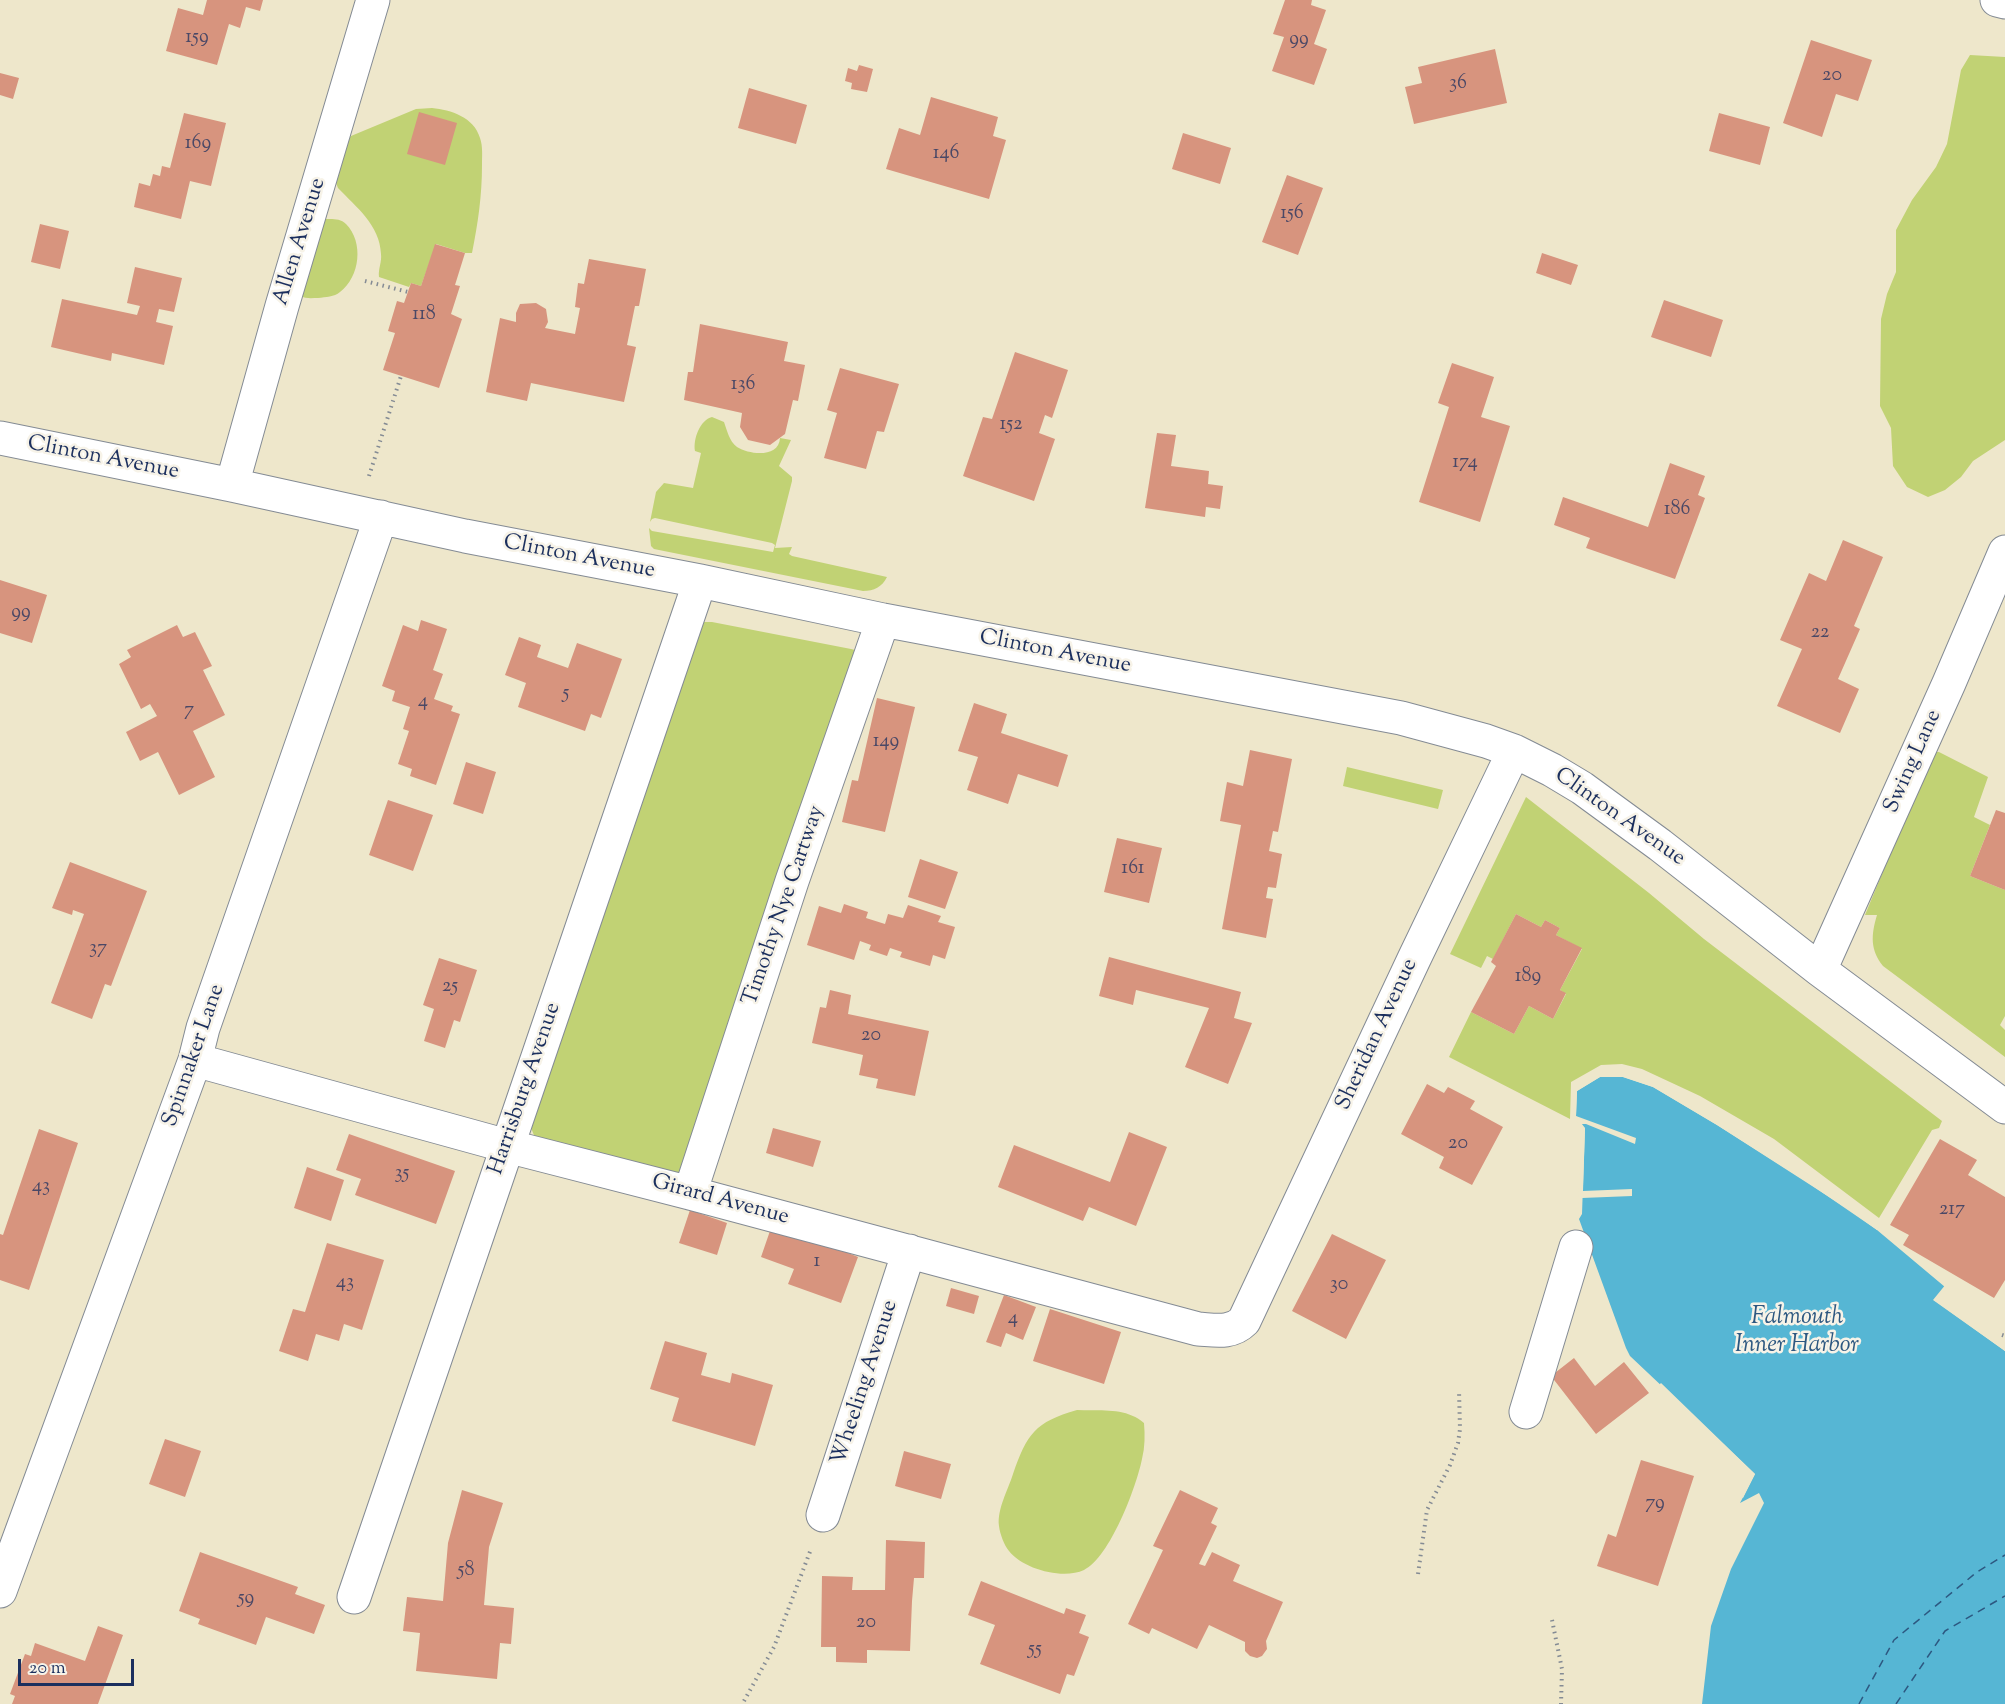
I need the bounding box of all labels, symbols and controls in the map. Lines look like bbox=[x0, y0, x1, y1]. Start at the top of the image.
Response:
house number: 159 bbox=[185, 27, 209, 51]
house number: 99 bbox=[1289, 29, 1309, 53]
house number: 20 bbox=[1822, 65, 1842, 89]
house number: 36 bbox=[1449, 73, 1467, 97]
house number: 169 bbox=[185, 133, 211, 157]
house number: 146 bbox=[933, 143, 959, 167]
street label: Allen Avenue bbox=[269, 175, 333, 309]
house number: 156 bbox=[1280, 203, 1304, 227]
house number: 118 bbox=[412, 304, 436, 328]
house number: 136 bbox=[731, 374, 755, 398]
house number: 152 bbox=[1000, 414, 1022, 438]
street label: Clinton Avenue bbox=[25, 431, 181, 487]
house number: 174 bbox=[1452, 452, 1478, 476]
house number: 186 bbox=[1664, 499, 1690, 523]
street label: Clinton Avenue bbox=[501, 530, 657, 586]
house number: 99 bbox=[11, 602, 31, 626]
house number: 22 bbox=[1811, 622, 1829, 646]
street label: Clinton Avenue bbox=[977, 625, 1133, 681]
house number: 5 bbox=[563, 683, 569, 707]
house number: 4 bbox=[418, 691, 428, 715]
house number: 7 bbox=[184, 700, 194, 724]
street label: Swing Lane bbox=[1879, 706, 1949, 818]
house number: 149 bbox=[873, 731, 899, 755]
street label: Clinton Avenue bbox=[1548, 763, 1690, 873]
street label: Timothy Nye Cartway bbox=[738, 803, 832, 1009]
house number: 161 bbox=[1121, 858, 1145, 882]
house number: 37 bbox=[89, 938, 107, 962]
street label: Sheridan Avenue bbox=[1331, 955, 1425, 1115]
house number: 189 bbox=[1515, 966, 1541, 990]
house number: 25 bbox=[442, 976, 458, 1000]
street label: Spinnaker Lane bbox=[158, 981, 232, 1131]
street label: Harrisburg Avenue bbox=[484, 999, 568, 1179]
house number: 20 bbox=[861, 1025, 881, 1049]
house number: 20 bbox=[1448, 1133, 1468, 1157]
house number: 35 bbox=[395, 1163, 409, 1187]
street label: Girard Avenue bbox=[648, 1170, 792, 1232]
house number: 43 bbox=[32, 1176, 50, 1200]
house number: 217 bbox=[1939, 1199, 1965, 1223]
house number: 1 bbox=[814, 1251, 820, 1275]
house number: 43 bbox=[336, 1272, 354, 1296]
house number: 30 bbox=[1330, 1274, 1348, 1298]
street label: Wheeling Avenue bbox=[827, 1297, 905, 1469]
water label: Falmouth Inner Harbor bbox=[1735, 1305, 1859, 1361]
house number: 4 bbox=[1008, 1308, 1018, 1332]
house number: 79 bbox=[1645, 1493, 1665, 1517]
house number: 58 bbox=[458, 1560, 474, 1584]
house number: 59 bbox=[238, 1588, 254, 1612]
house number: 20 bbox=[856, 1612, 876, 1636]
house number: 55 bbox=[1028, 1639, 1042, 1663]
scale bar bbox=[21, 1647, 136, 1685]
text: 20 m bbox=[29, 1656, 66, 1682]

